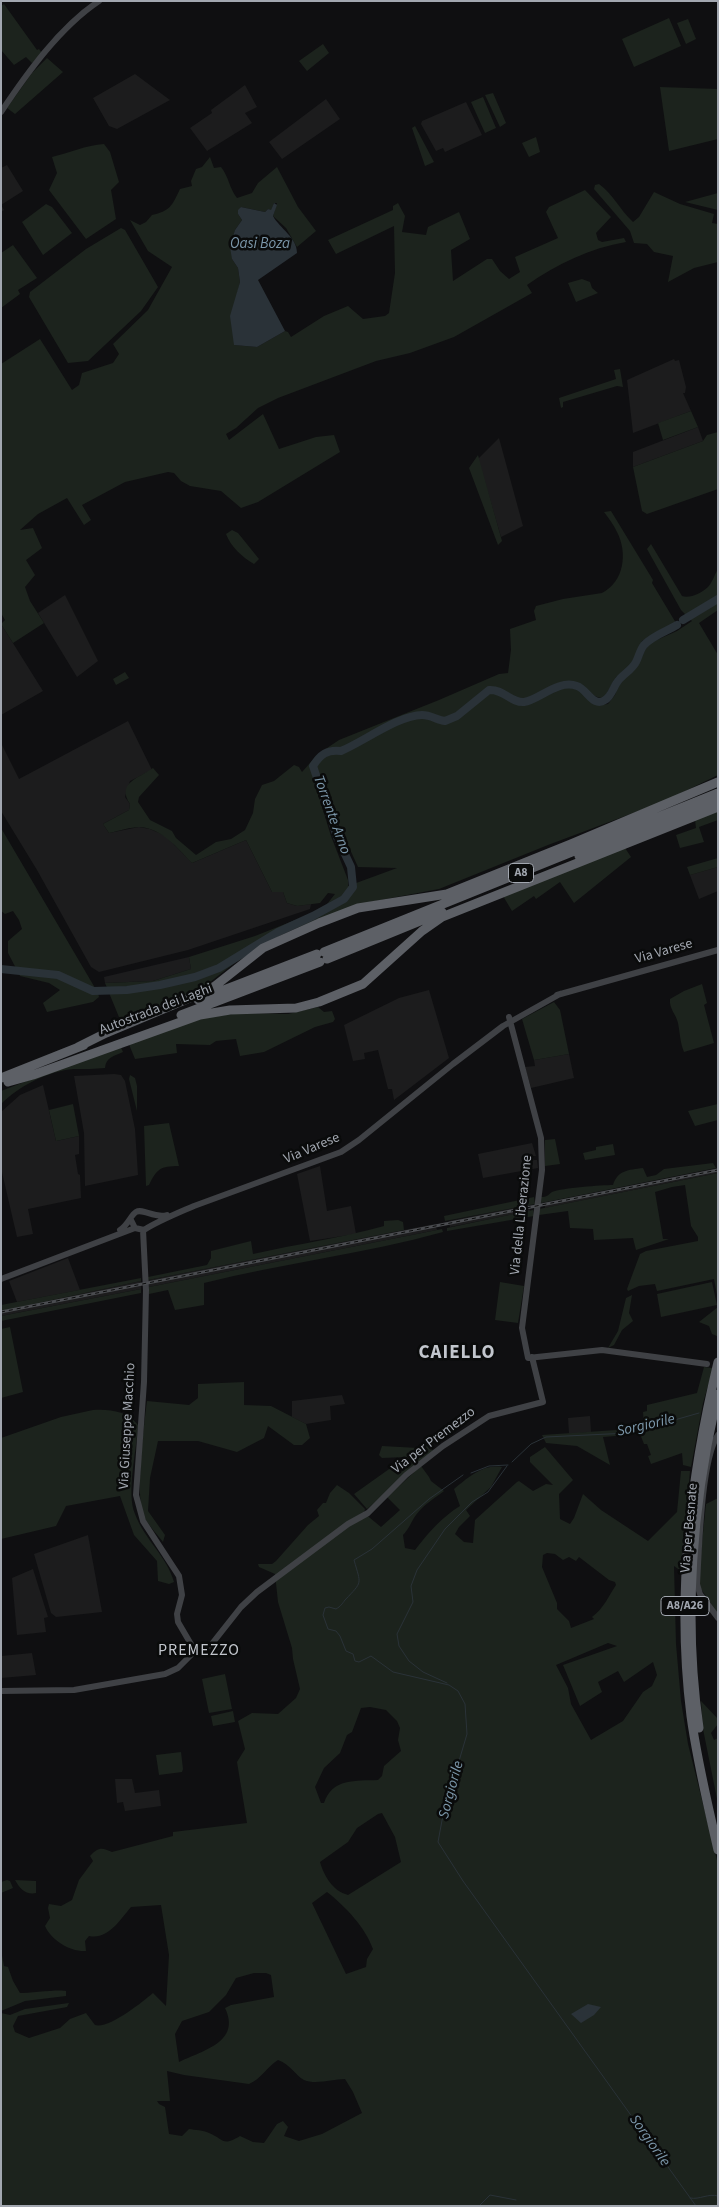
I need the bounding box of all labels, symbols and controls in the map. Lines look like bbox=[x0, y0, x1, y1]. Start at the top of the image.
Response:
water label: Oasi Boza bbox=[230, 236, 290, 254]
water label: Torrente Arno bbox=[308, 773, 354, 857]
road number: A8 bbox=[508, 864, 534, 882]
street label: Via Varese bbox=[633, 936, 695, 968]
street label: Autostrada dei Laghi bbox=[97, 981, 215, 1039]
street label: Via Varese bbox=[282, 1130, 342, 1168]
street label: Via della Liberazione bbox=[507, 1154, 537, 1276]
district label: CAIELLO bbox=[418, 1343, 496, 1365]
street label: Via Giuseppe Macchio bbox=[116, 1362, 140, 1490]
street label: Via per Premezzo bbox=[389, 1404, 479, 1478]
water label: Sorgiorile bbox=[615, 1411, 677, 1441]
street label: Via per Besnate bbox=[678, 1482, 702, 1574]
road number: A8/A26 bbox=[661, 1596, 709, 1615]
district label: PREMEZZO bbox=[157, 1641, 241, 1661]
water label: Sorgiorile bbox=[436, 1759, 468, 1821]
water label: Sorgiorile bbox=[625, 2112, 673, 2170]

